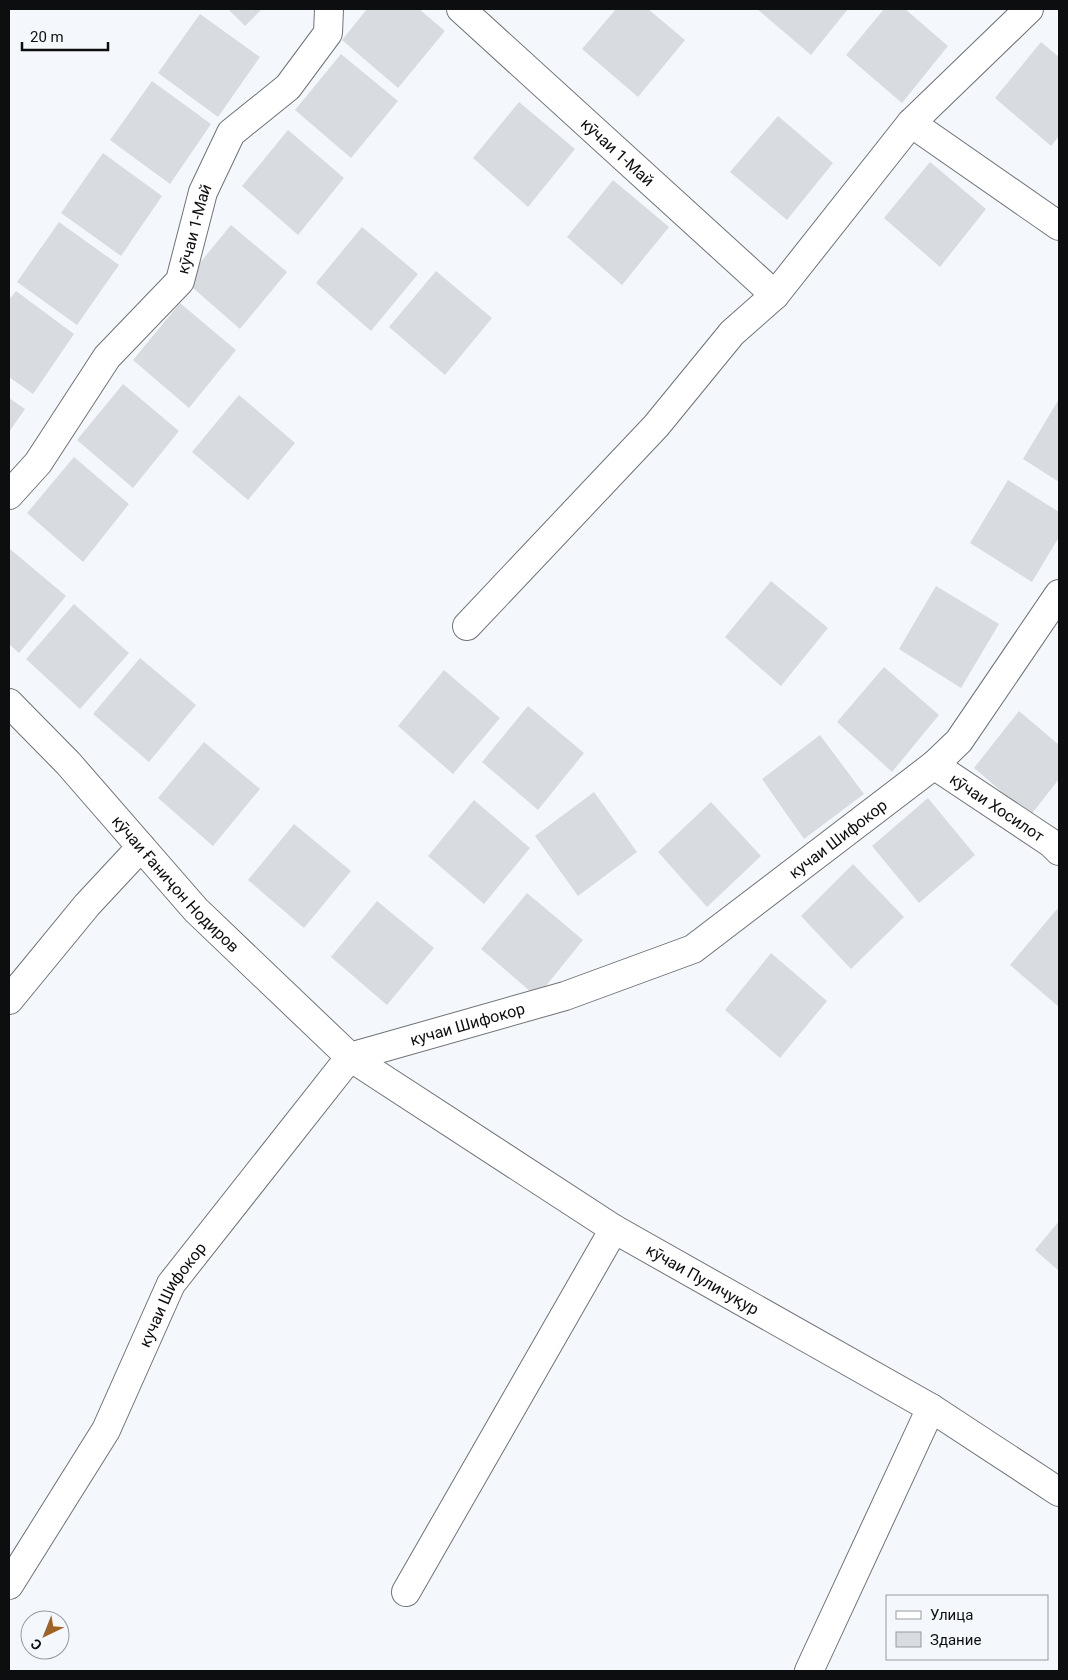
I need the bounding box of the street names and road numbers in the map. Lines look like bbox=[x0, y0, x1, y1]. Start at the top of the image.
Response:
street label: кӯчаи 1-Май bbox=[577, 114, 658, 190]
street label: кӯчаи 1-Май bbox=[173, 181, 216, 276]
street label: кӯчаи Хосилот bbox=[946, 769, 1048, 846]
street label: кучаи Шифокор bbox=[785, 795, 891, 882]
street label: кӯчаи Ғаниҷон Нодиров bbox=[108, 812, 243, 956]
street label: кучаи Шифокор bbox=[408, 999, 527, 1049]
street label: кучаи Шифокор bbox=[135, 1239, 210, 1350]
street label: кӯчаи Пуличуқур bbox=[643, 1240, 762, 1319]

